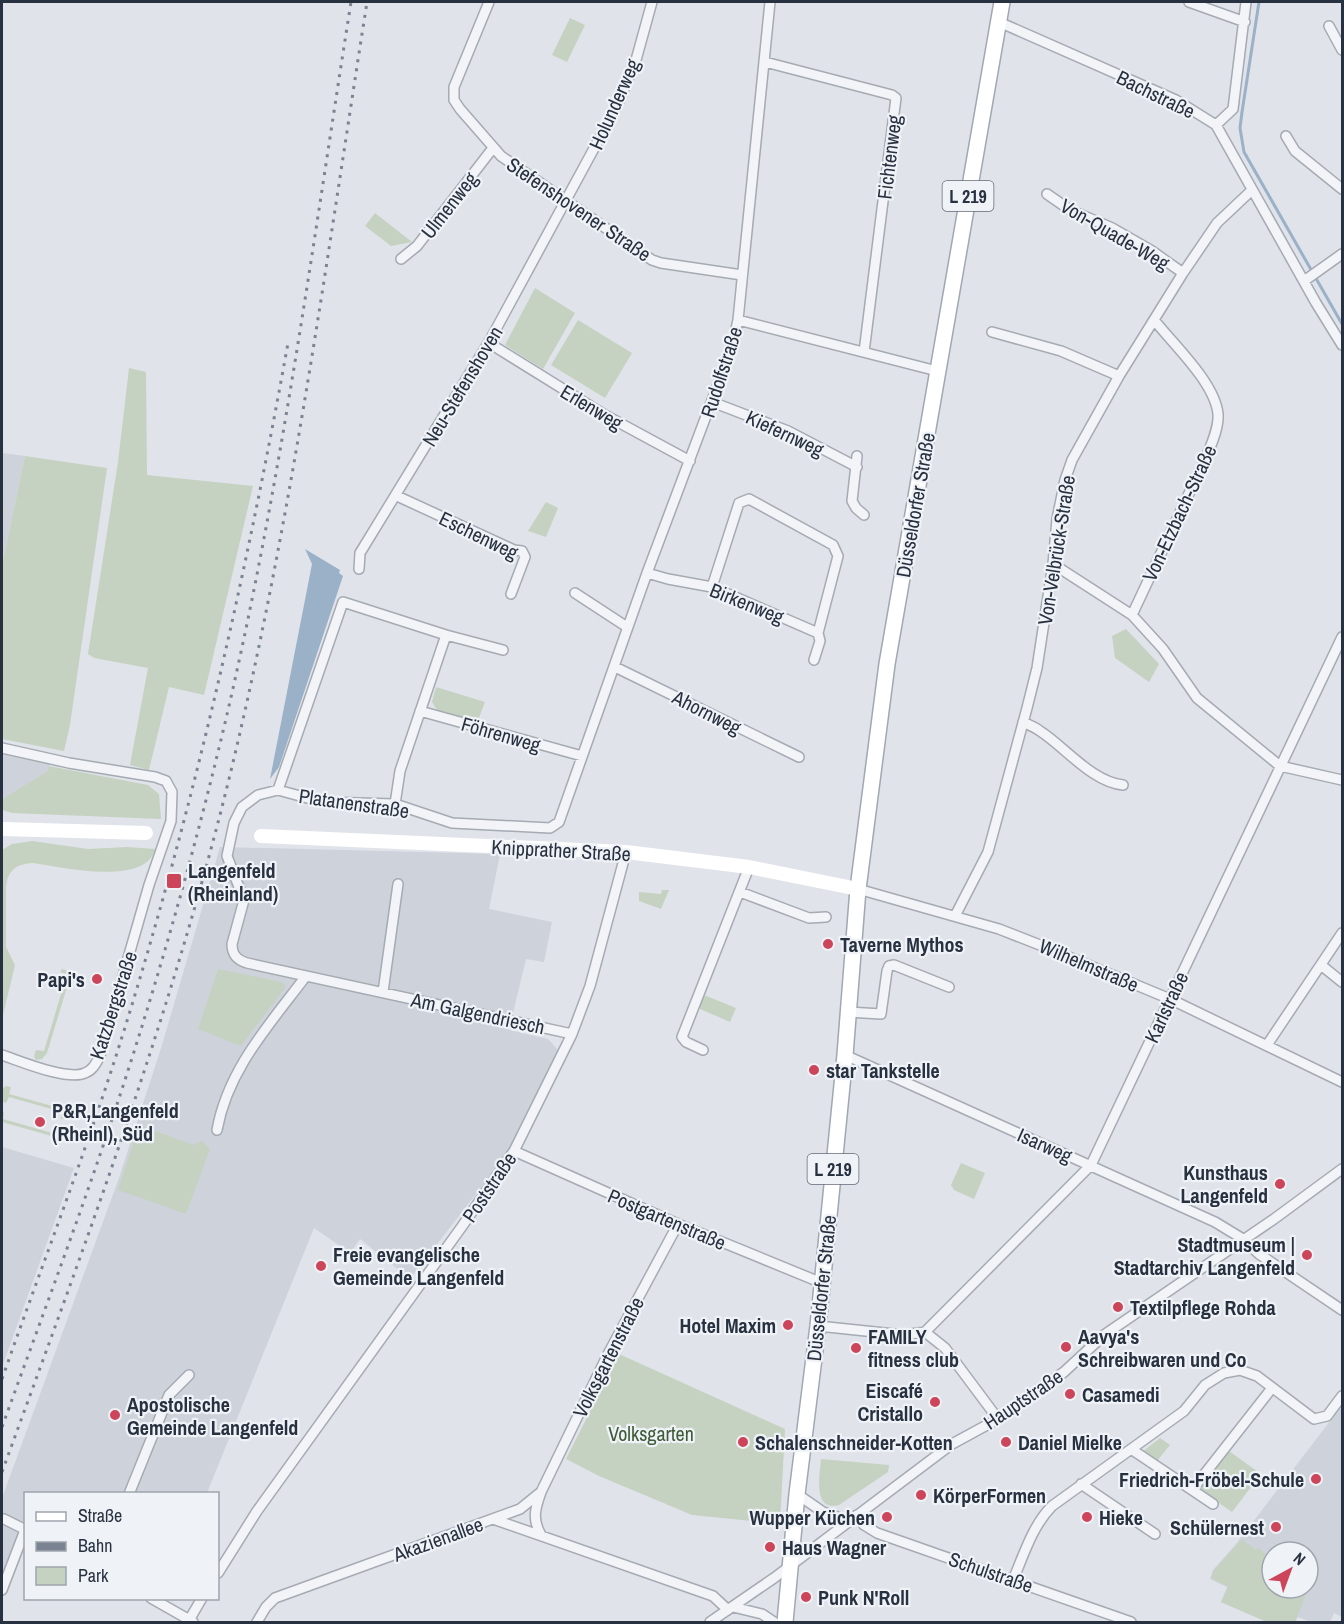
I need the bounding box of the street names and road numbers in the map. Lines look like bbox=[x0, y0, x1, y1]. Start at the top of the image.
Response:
street label: Holunderweg bbox=[582, 54, 646, 154]
street label: Bachstraße bbox=[1112, 63, 1200, 125]
street label: Fichtenweg bbox=[870, 113, 908, 201]
street label: Stefenshovener Straße bbox=[502, 151, 656, 267]
street label: Ulmenweg bbox=[415, 166, 483, 244]
road number: L 219 bbox=[942, 181, 994, 211]
street label: Von-Quade-Weg bbox=[1055, 192, 1175, 276]
street label: Neu-Stefenshoven bbox=[415, 321, 509, 451]
street label: Rudolfstraße bbox=[694, 323, 748, 421]
street label: Erlenweg bbox=[556, 378, 628, 436]
street label: Kiefernweg bbox=[742, 403, 828, 463]
street label: Düsseldorfer Straße bbox=[889, 430, 941, 580]
street label: Von-Etzbach-Straße bbox=[1136, 440, 1222, 586]
street label: Von-Velbrück-Straße bbox=[1031, 473, 1081, 627]
street label: Eschenweg bbox=[435, 504, 523, 566]
street label: Birkenweg bbox=[706, 576, 788, 630]
street label: Ahornweg bbox=[667, 683, 746, 741]
street label: Föhrenweg bbox=[458, 710, 544, 758]
street label: Platanenstraße bbox=[297, 782, 411, 824]
street label: Knipprather Straße bbox=[491, 833, 631, 867]
street label: Wilhelmstraße bbox=[1035, 932, 1143, 998]
street label: Katzbergstraße bbox=[83, 948, 143, 1062]
street label: Karlstraße bbox=[1138, 967, 1194, 1047]
street label: Am Galgendriesch bbox=[408, 985, 547, 1040]
street label: Isarweg bbox=[1013, 1121, 1077, 1169]
street label: Poststraße bbox=[456, 1147, 522, 1227]
road number: L 219 bbox=[808, 1154, 858, 1184]
street label: Postgartenstraße bbox=[604, 1182, 730, 1256]
street label: Düsseldorfer Straße bbox=[800, 1214, 842, 1362]
street label: Volksgartenstraße bbox=[566, 1292, 650, 1422]
street label: Hauptstraße bbox=[978, 1363, 1068, 1435]
street label: Akazienallee bbox=[388, 1510, 487, 1568]
street label: Schulstraße bbox=[945, 1545, 1037, 1599]

